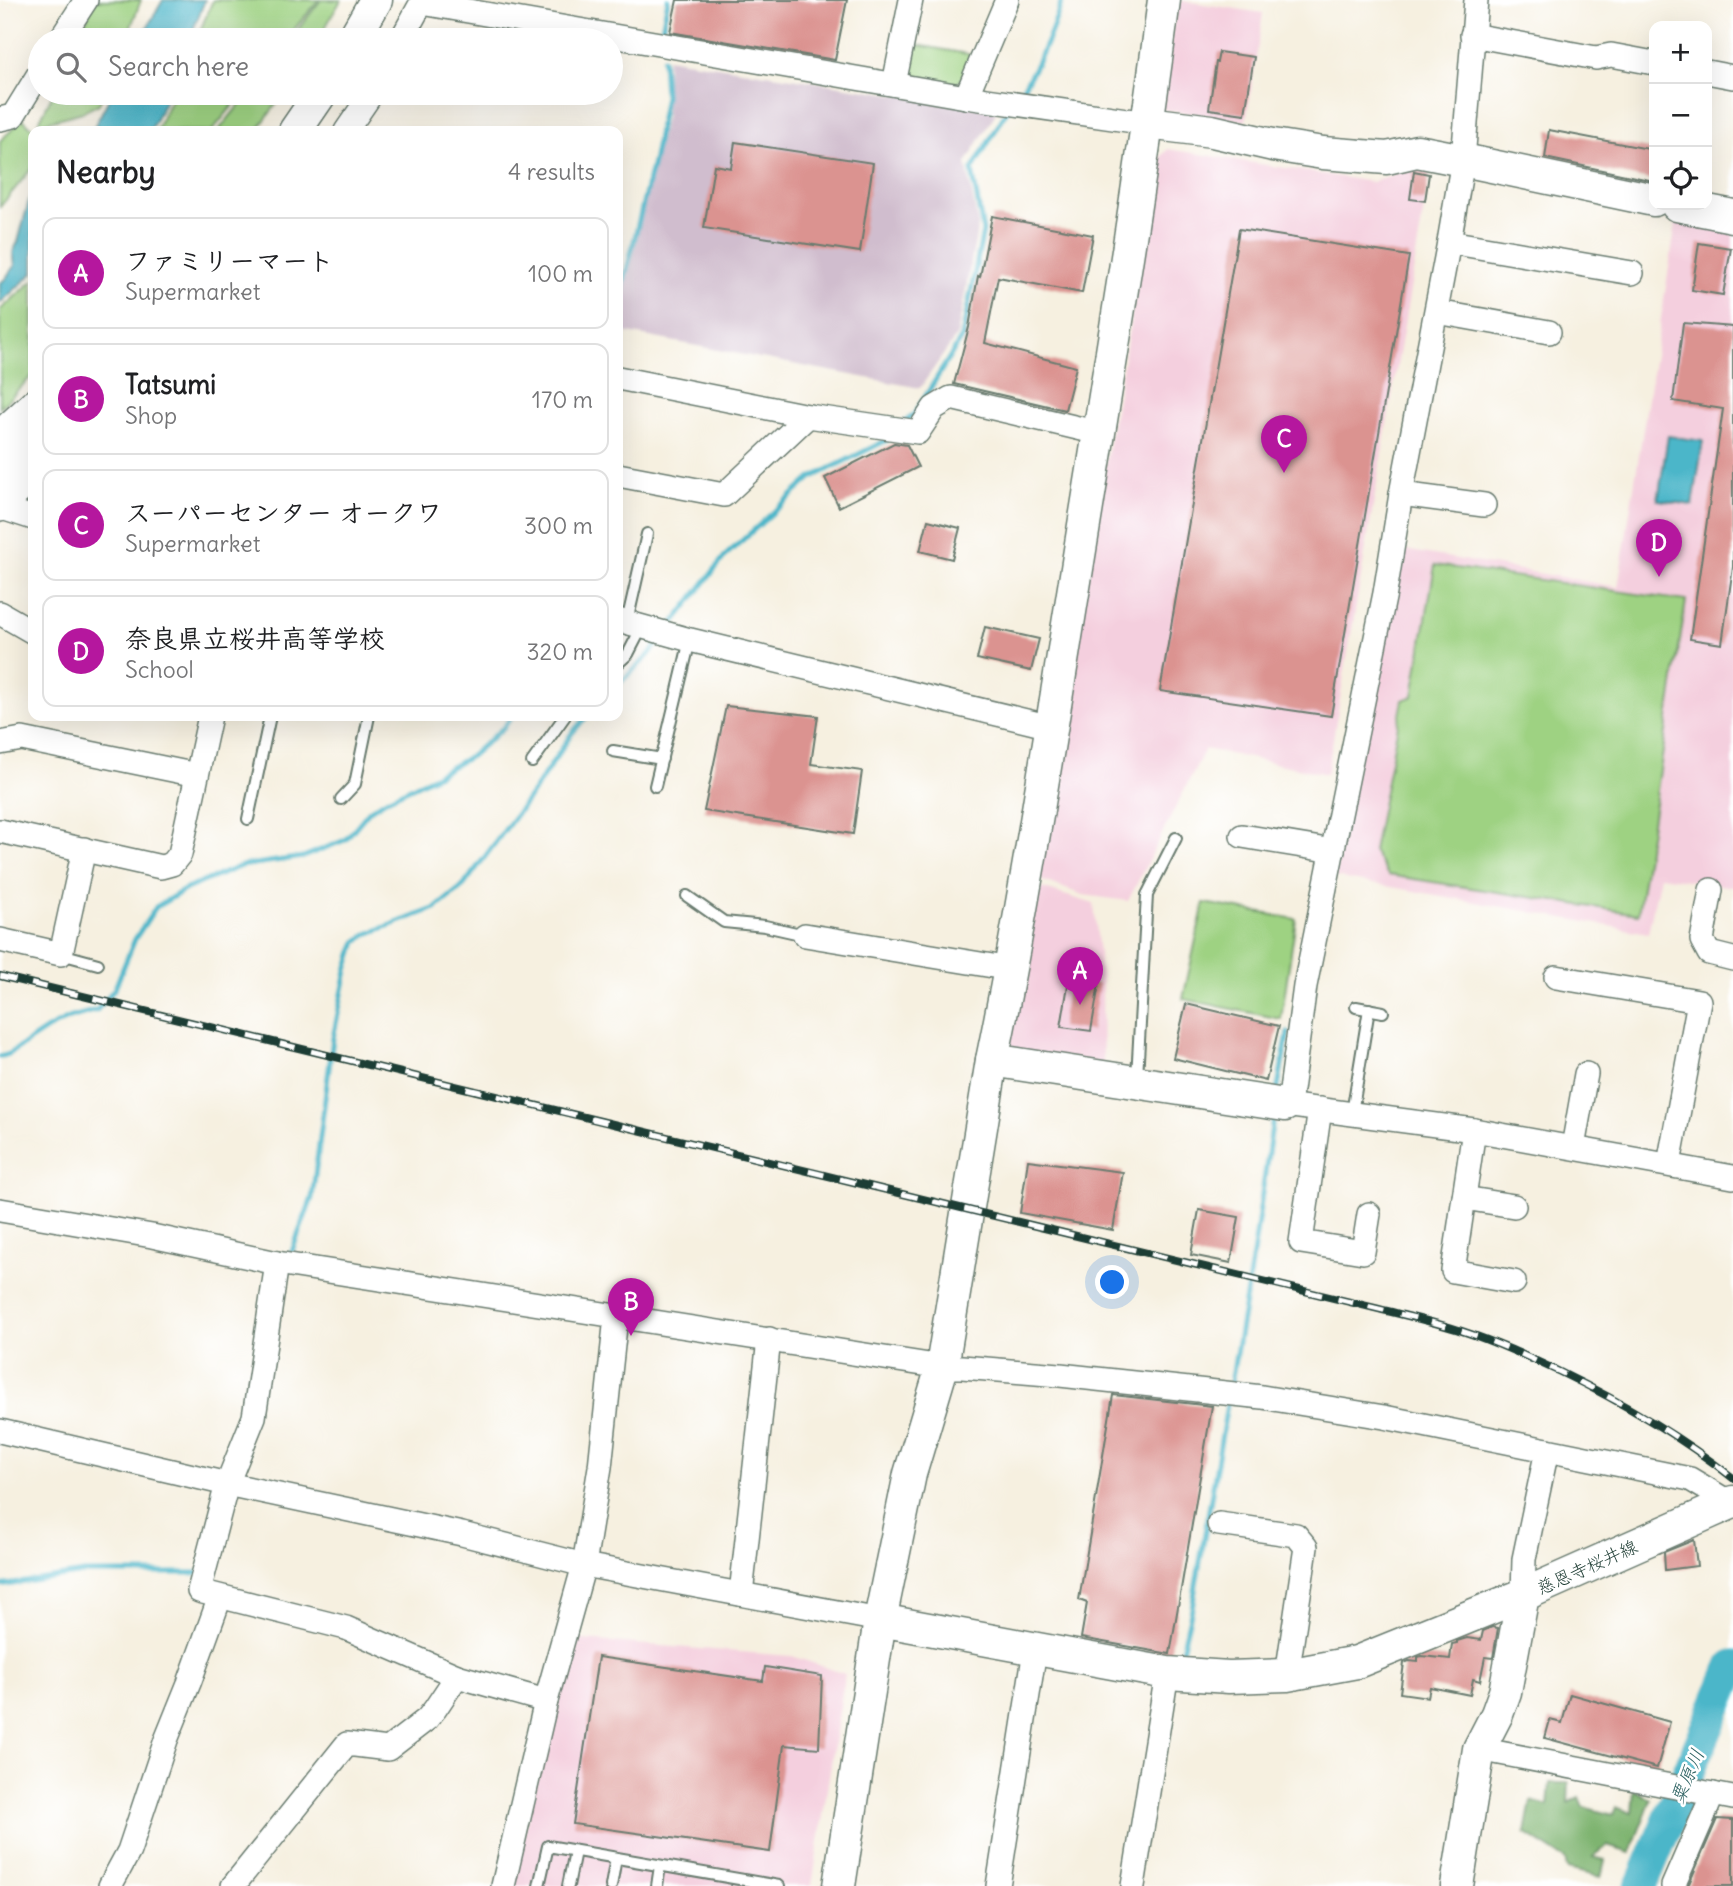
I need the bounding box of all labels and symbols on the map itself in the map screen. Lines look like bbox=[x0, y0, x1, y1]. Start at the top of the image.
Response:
pin: C bbox=[1261, 415, 1307, 473]
pin: D bbox=[1636, 519, 1682, 577]
pin: A bbox=[1057, 947, 1103, 1005]
your location bbox=[1095, 1265, 1129, 1299]
pin: B bbox=[608, 1278, 654, 1336]
street label: 慈恩寺桜井線 bbox=[1533, 1535, 1641, 1599]
water label: 粟原川 bbox=[1665, 1745, 1709, 1807]

